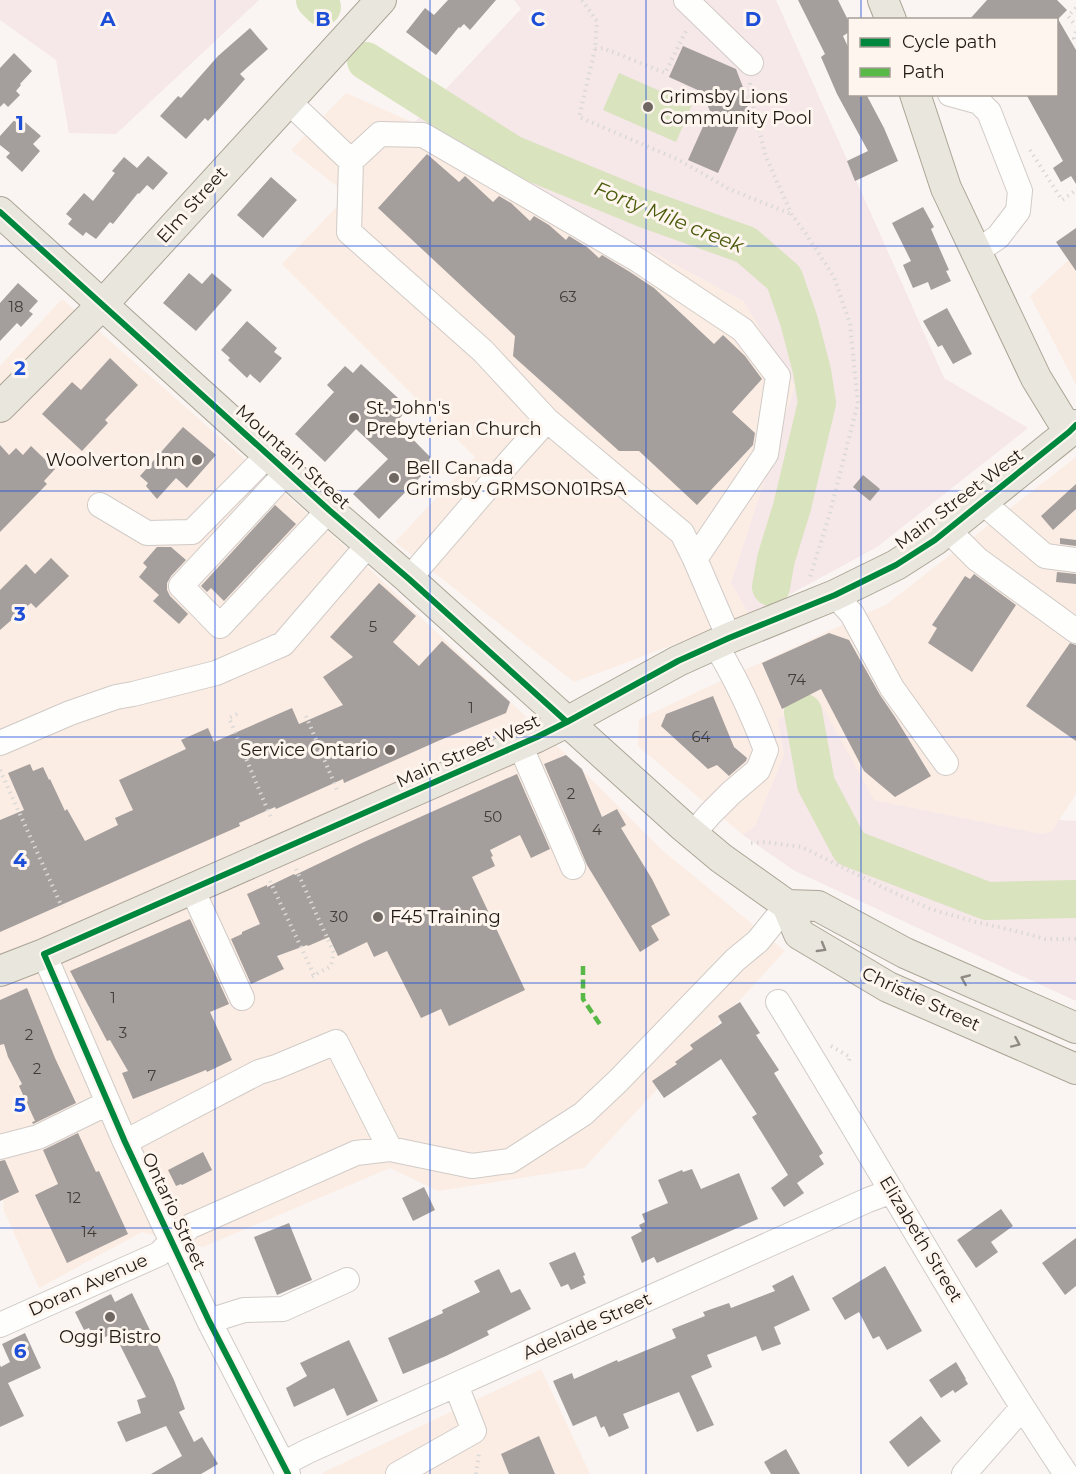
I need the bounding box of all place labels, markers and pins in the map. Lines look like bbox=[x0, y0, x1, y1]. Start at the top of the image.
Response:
place label: Grimsby Lions Community Pool bbox=[660, 86, 812, 129]
marker: Grimsby Lions Community Pool bbox=[641, 100, 655, 114]
place label: St. John's Prebyterian Church bbox=[366, 397, 542, 440]
marker: St. John's Prebyterian Church bbox=[347, 411, 361, 425]
place label: Woolverton Inn bbox=[46, 449, 185, 471]
marker: Woolverton Inn bbox=[190, 453, 204, 467]
place label: Bell Canada Grimsby GRMSON01RSA bbox=[406, 457, 627, 500]
marker: Bell Canada Grimsby GRMSON01RSA bbox=[387, 471, 401, 485]
place label: Service Ontario bbox=[240, 739, 378, 761]
marker: Service Ontario bbox=[383, 743, 397, 757]
place label: F45 Training bbox=[390, 906, 501, 928]
marker: F45 Training bbox=[371, 910, 385, 924]
marker: Oggi Bistro bbox=[103, 1310, 117, 1324]
place label: Oggi Bistro bbox=[59, 1326, 161, 1348]

